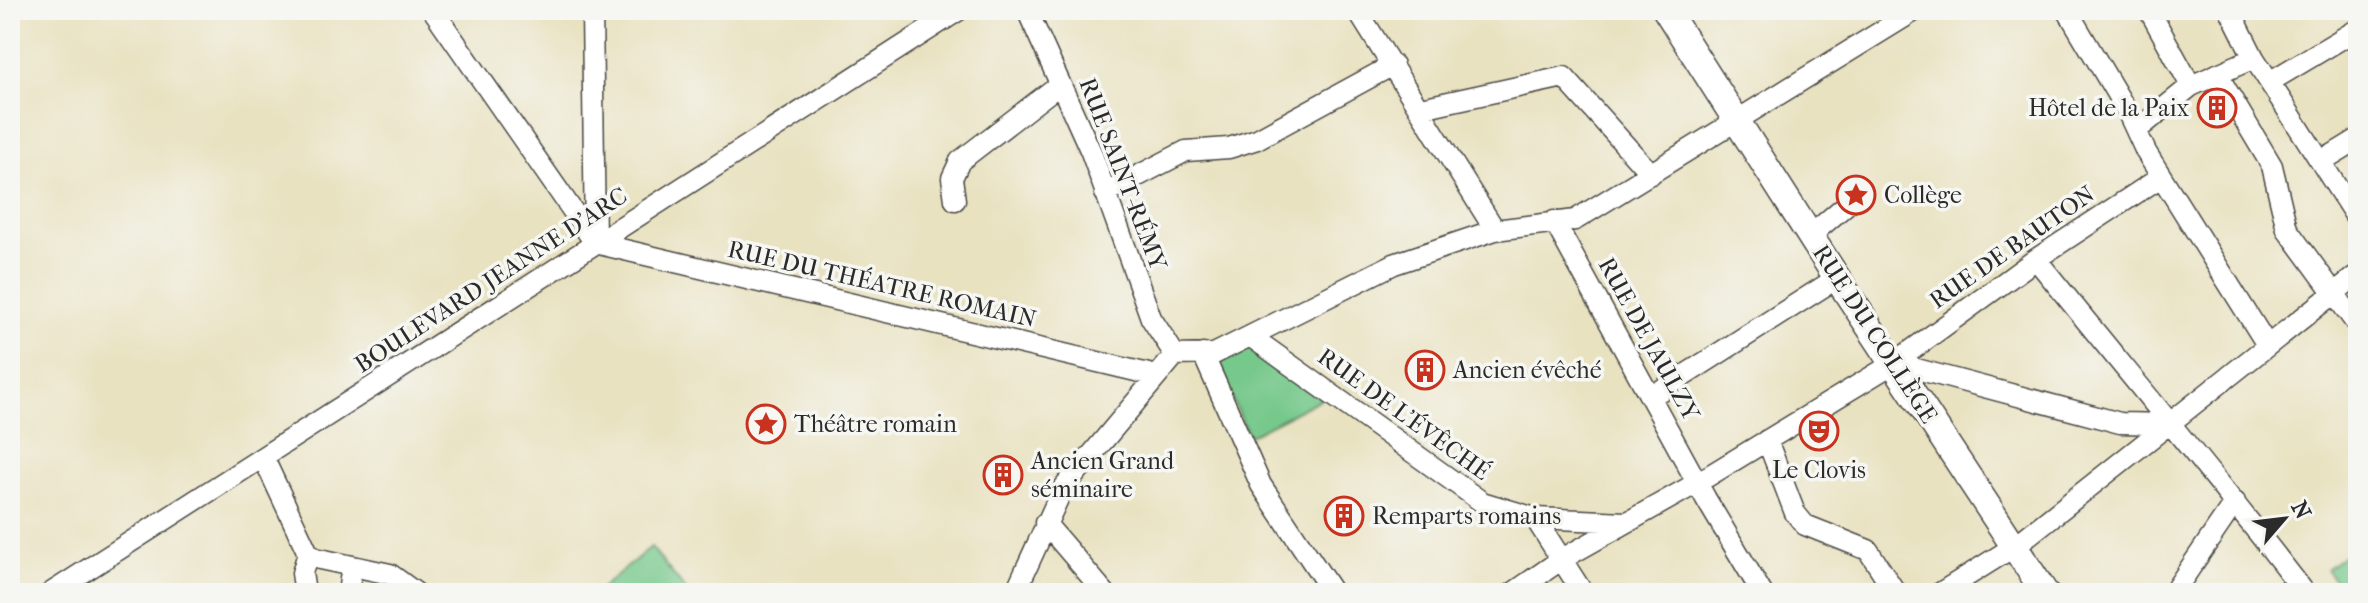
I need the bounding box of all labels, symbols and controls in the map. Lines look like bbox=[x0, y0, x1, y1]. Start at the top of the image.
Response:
street label: RUE SAINT-RÉMY bbox=[1073, 74, 1174, 275]
building icon: Hôtel de la Paix bbox=[2196, 87, 2238, 129]
place label: Hôtel de la Paix bbox=[2028, 94, 2189, 122]
place icon: Collège bbox=[1835, 174, 1877, 216]
street label: RUE DE BAUTON bbox=[1924, 180, 2100, 314]
street label: BOULEVARD JEANNE D'ARC bbox=[350, 181, 632, 379]
place label: Collège bbox=[1884, 181, 1962, 209]
street label: RUE DU THÉATRE ROMAIN bbox=[725, 234, 1039, 333]
street label: RUE DU COLLÈGE bbox=[1807, 239, 1944, 428]
street label: RUE DE JAULZY bbox=[1593, 253, 1706, 426]
street label: RUE DE L'ÉVÊCHÉ bbox=[1313, 341, 1496, 486]
building icon: Ancien évêché bbox=[1404, 349, 1446, 391]
place label: Ancien évêché bbox=[1452, 356, 1602, 384]
place icon: Théâtre romain bbox=[745, 403, 787, 445]
place label: Théâtre romain bbox=[794, 410, 957, 438]
theatre icon: Le Clovis bbox=[1798, 410, 1840, 452]
place label: Ancien Grand séminaire bbox=[1030, 447, 1175, 503]
building icon: Ancien Grand séminaire bbox=[982, 454, 1024, 496]
place label: Le Clovis bbox=[1772, 456, 1866, 484]
north arrow bbox=[2244, 479, 2324, 559]
building icon: Remparts romains bbox=[1323, 495, 1365, 537]
text: N bbox=[2285, 497, 2316, 524]
place label: Remparts romains bbox=[1372, 502, 1561, 530]

